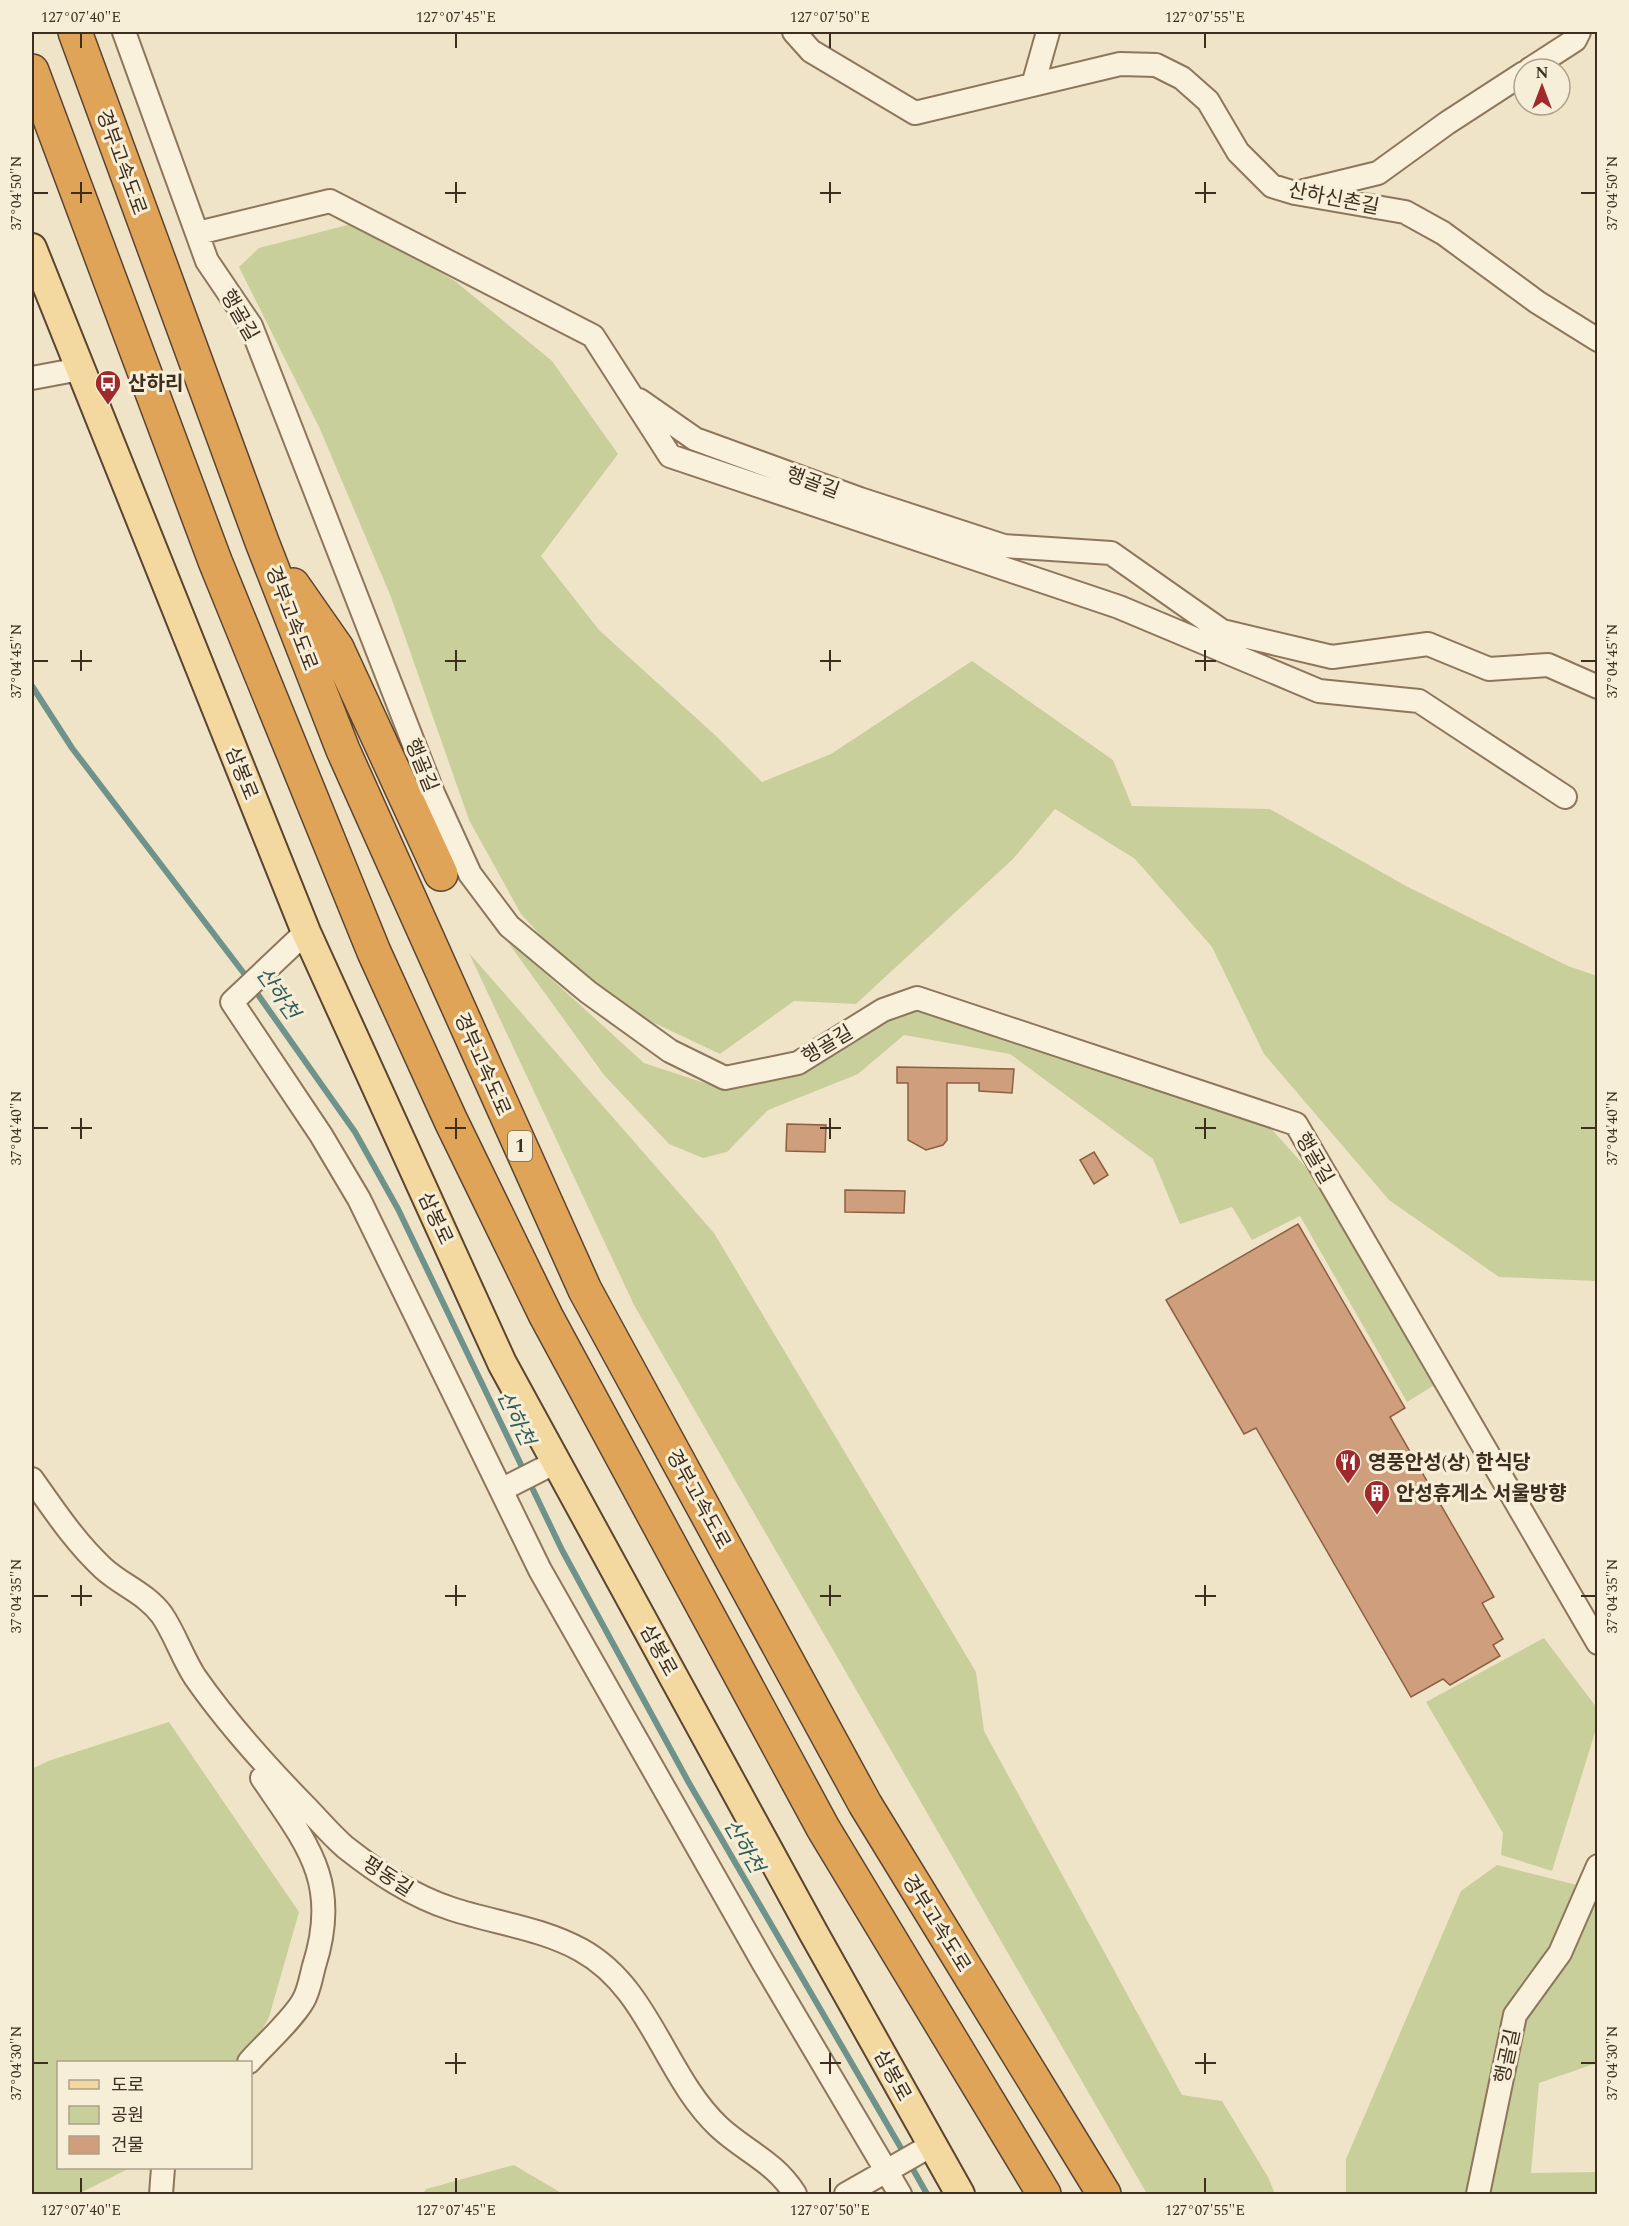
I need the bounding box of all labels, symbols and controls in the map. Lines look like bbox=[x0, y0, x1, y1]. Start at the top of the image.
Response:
text: 127°07'40"E bbox=[41, 6, 121, 29]
text: 127°07'45"E bbox=[416, 6, 496, 29]
text: 127°07'50"E bbox=[790, 6, 870, 29]
text: 127°07'55"E bbox=[1165, 6, 1245, 29]
north arrow bbox=[1512, 57, 1572, 117]
text: N bbox=[1535, 61, 1549, 85]
street label: 경부고속도로 bbox=[88, 105, 154, 219]
text: 37°04'50"N bbox=[5, 155, 28, 231]
text: 37°04'50"N bbox=[1601, 155, 1624, 231]
street label: 산하신촌길 bbox=[1286, 175, 1382, 222]
street label: 행골길 bbox=[212, 284, 266, 347]
bus stop icon: 산하리 bbox=[93, 368, 123, 406]
place label: 산하리 bbox=[128, 369, 183, 399]
street label: 행골길 bbox=[782, 459, 844, 506]
street label: 경부고속도로 bbox=[257, 561, 325, 675]
text: 37°04'45"N bbox=[5, 623, 28, 699]
text: 37°04'45"N bbox=[1601, 623, 1624, 699]
street label: 행골길 bbox=[397, 734, 445, 797]
street label: 삼봉로 bbox=[217, 742, 265, 805]
water label: 산하천 bbox=[247, 961, 308, 1029]
street label: 경부고속도로 bbox=[446, 1008, 518, 1121]
street label: 행골길 bbox=[796, 1018, 859, 1072]
text: 37°04'40"N bbox=[5, 1090, 28, 1166]
text: 37°04'40"N bbox=[1601, 1090, 1624, 1166]
street label: 행골길 bbox=[1287, 1127, 1341, 1190]
road number: 1 bbox=[508, 1131, 532, 1161]
street label: 삼봉로 bbox=[410, 1187, 460, 1250]
water label: 산하천 bbox=[488, 1385, 543, 1454]
street label: 경부고속도로 bbox=[658, 1444, 738, 1555]
restaurant icon: 영풍안성(상) 한식당 bbox=[1333, 1447, 1363, 1485]
place label: 영풍안성(상) 한식당 bbox=[1368, 1448, 1531, 1478]
building icon: 안성휴게소 서울방향 bbox=[1362, 1478, 1392, 1516]
place label: 안성휴게소 서울방향 bbox=[1396, 1479, 1567, 1509]
text: 37°04'35"N bbox=[5, 1558, 28, 1634]
text: 37°04'35"N bbox=[1601, 1558, 1624, 1634]
street label: 삼봉로 bbox=[632, 1619, 685, 1682]
water label: 산하천 bbox=[715, 1813, 773, 1882]
street label: 평동길 bbox=[356, 1849, 419, 1904]
street label: 경부고속도로 bbox=[894, 1869, 978, 1978]
text: 37°04'30"N bbox=[5, 2025, 28, 2101]
text: 37°04'30"N bbox=[1601, 2025, 1624, 2101]
street label: 행골길 bbox=[1488, 2026, 1528, 2086]
street label: 삼봉로 bbox=[866, 2044, 919, 2107]
legend bbox=[57, 2061, 252, 2169]
text: 도로 bbox=[111, 2072, 144, 2099]
text: 공원 bbox=[111, 2102, 144, 2129]
text: 건물 bbox=[111, 2132, 144, 2159]
text: 127°07'40"E bbox=[41, 2199, 121, 2222]
text: 127°07'45"E bbox=[416, 2199, 496, 2222]
text: 127°07'50"E bbox=[790, 2199, 870, 2222]
text: 127°07'55"E bbox=[1165, 2199, 1245, 2222]

